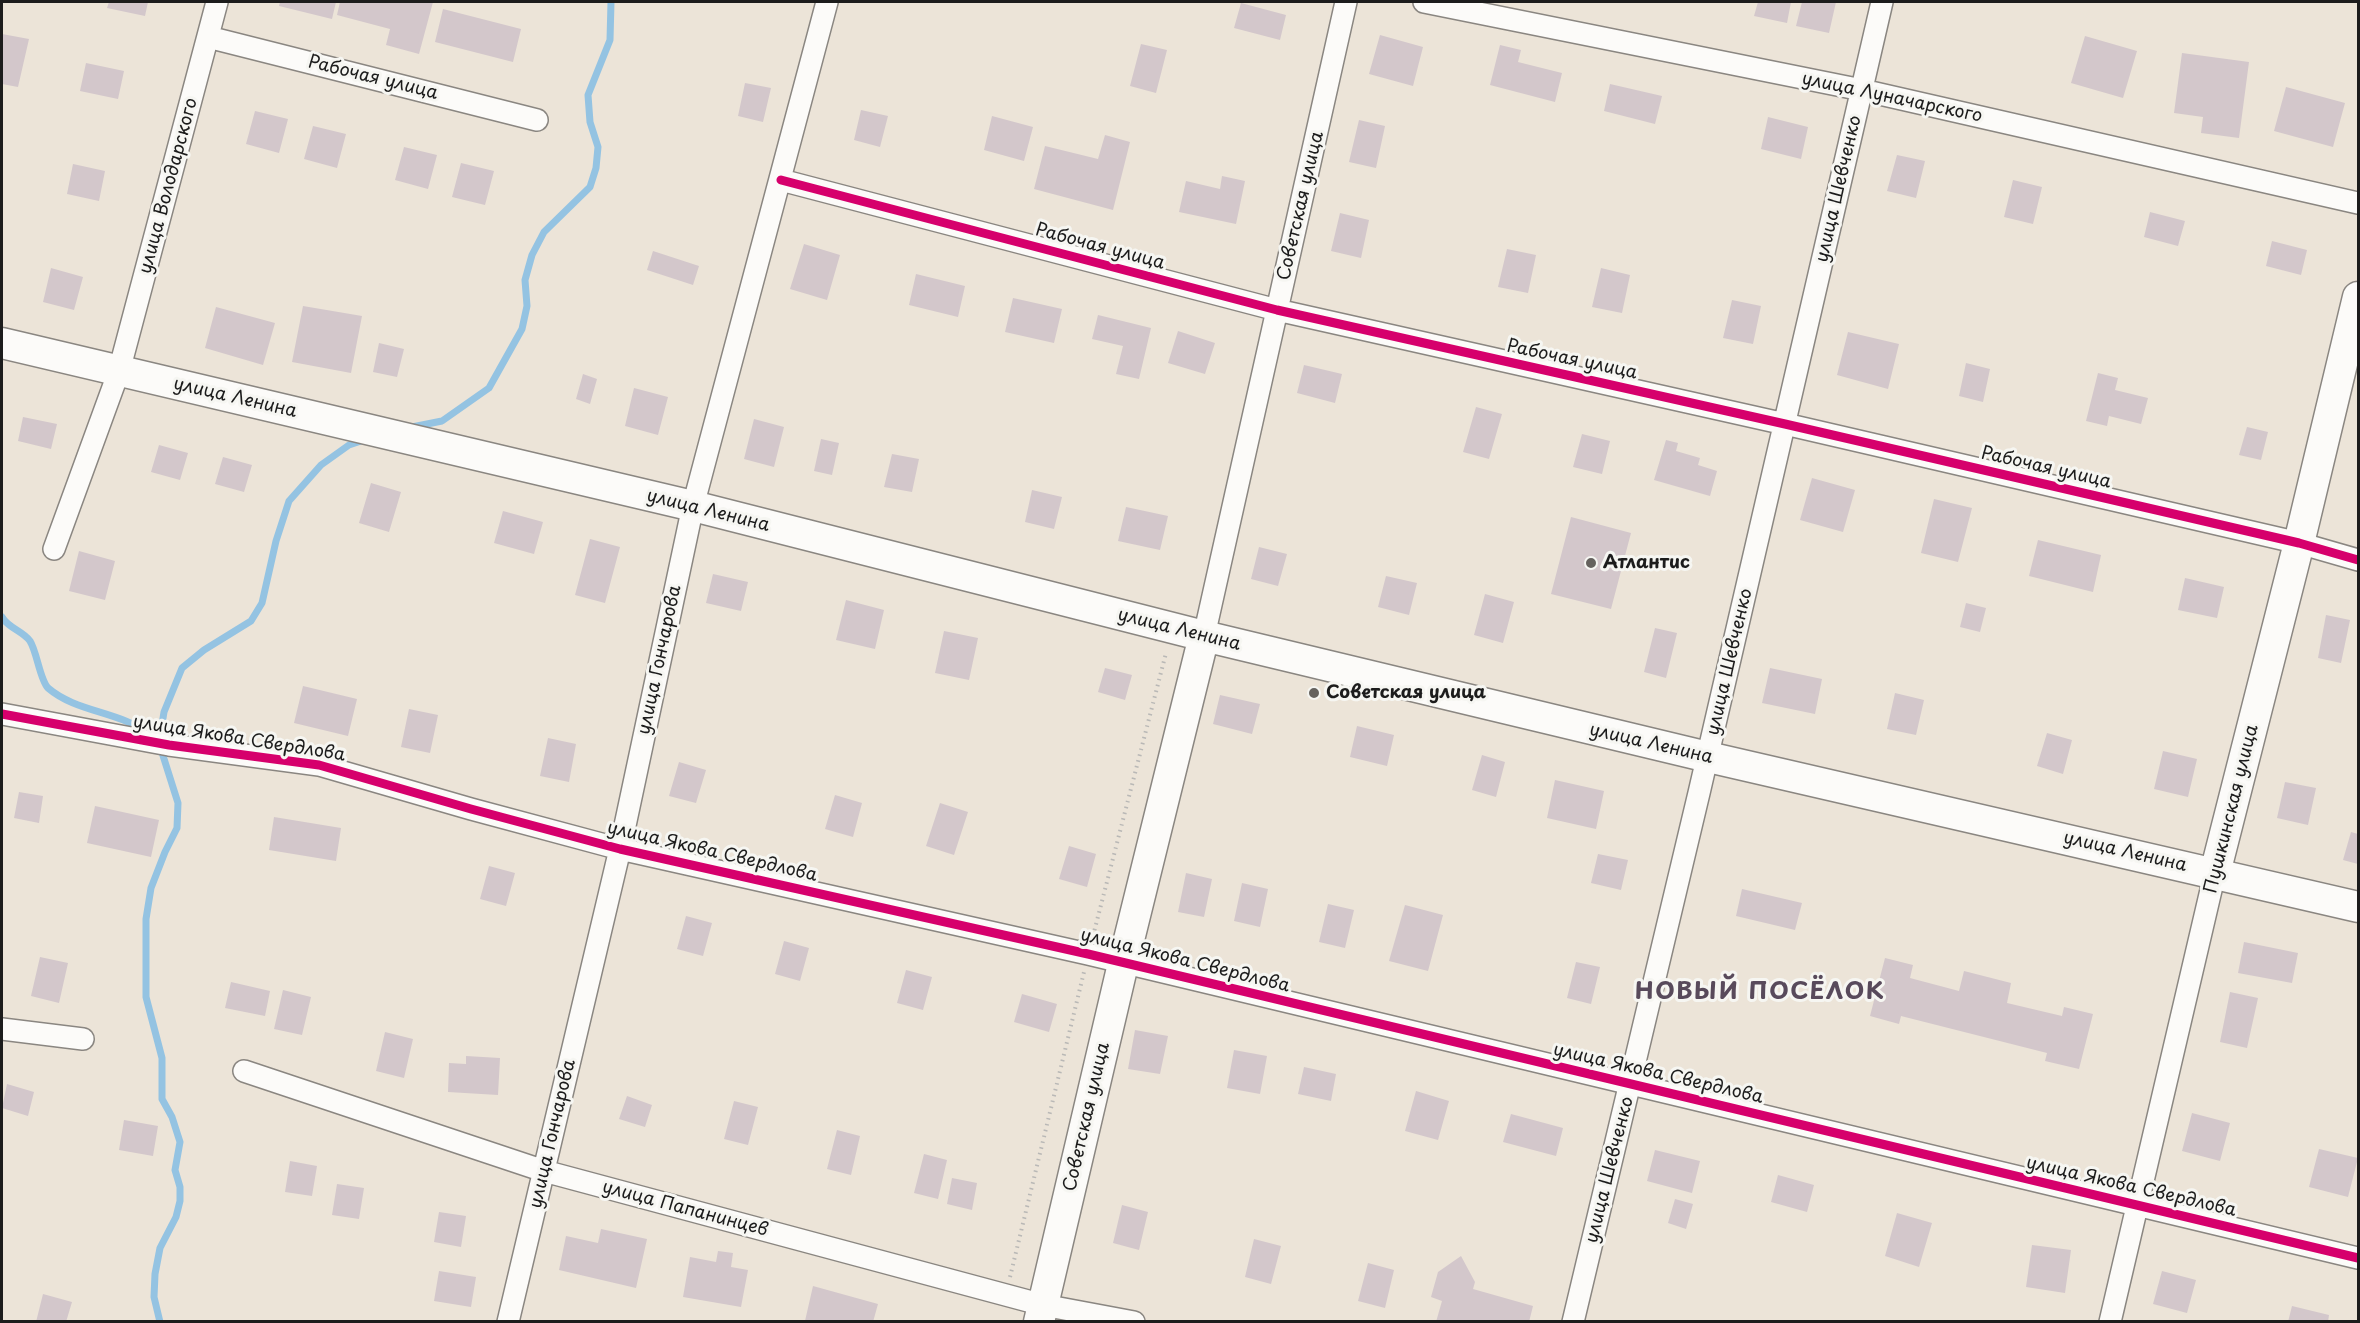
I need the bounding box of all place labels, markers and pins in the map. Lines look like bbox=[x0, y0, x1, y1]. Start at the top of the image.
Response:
place label: Атлантис bbox=[1603, 552, 1690, 574]
marker: Атлантис bbox=[1584, 556, 1598, 570]
place label: Советская улица bbox=[1326, 682, 1486, 704]
marker: Советская улица bbox=[1307, 686, 1321, 700]

